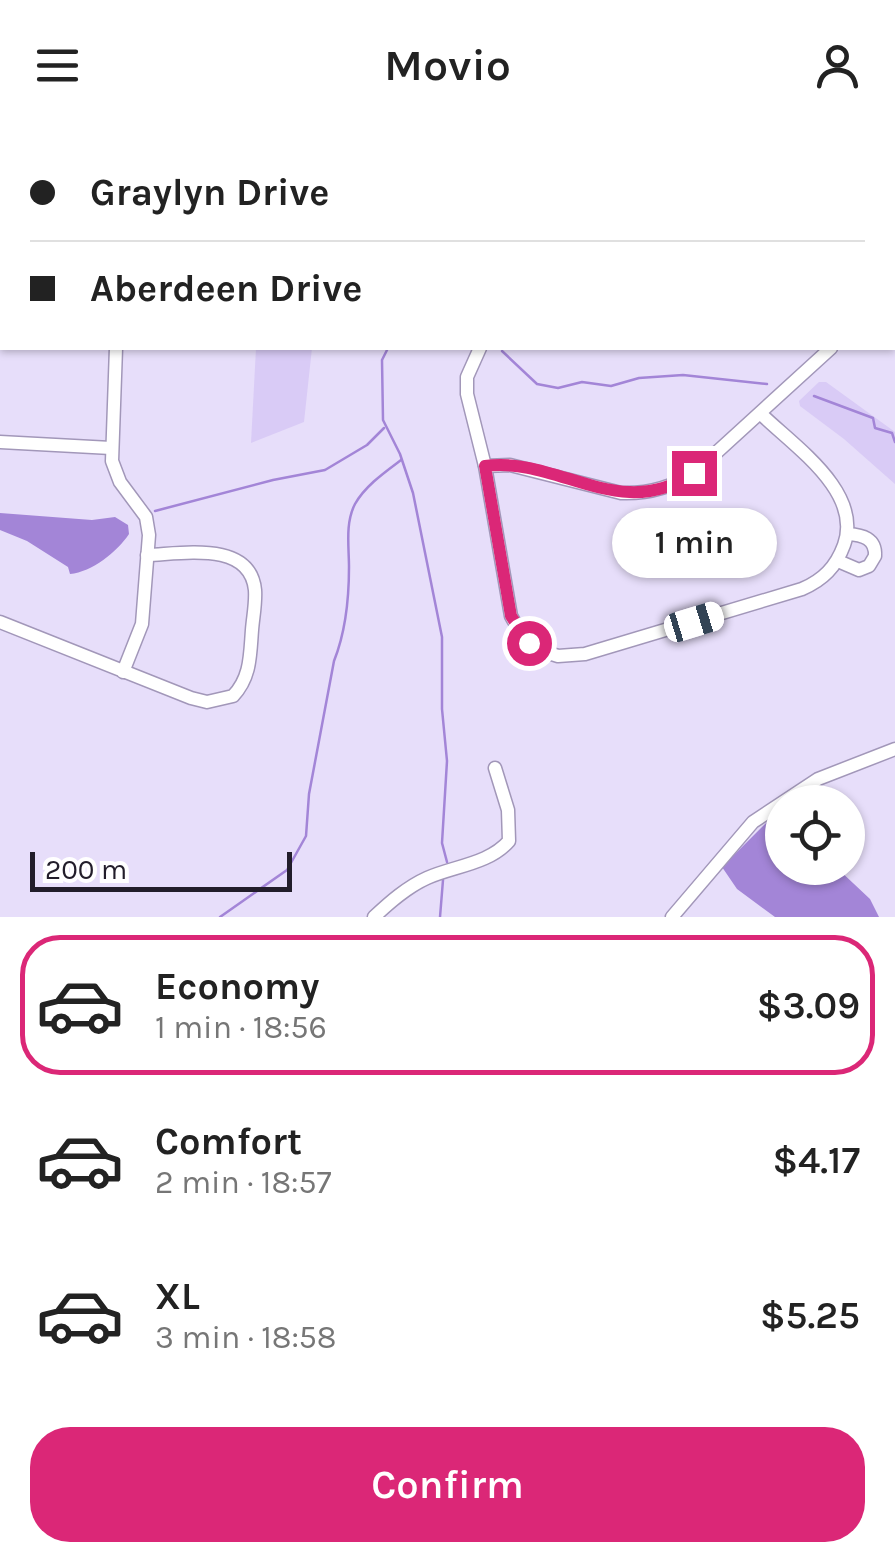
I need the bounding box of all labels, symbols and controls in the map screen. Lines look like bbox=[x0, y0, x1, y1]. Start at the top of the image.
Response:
icon: menu bbox=[30, 38, 85, 93]
icon: person bbox=[810, 38, 865, 93]
text: Movio bbox=[384, 39, 511, 91]
text: Graylyn Drive bbox=[90, 170, 329, 215]
text: Aberdeen Drive bbox=[90, 266, 362, 311]
route end bbox=[672, 451, 717, 496]
callout: 1 min bbox=[612, 508, 776, 578]
text: 1 min bbox=[655, 524, 734, 561]
car bbox=[661, 599, 727, 645]
route start bbox=[507, 621, 552, 666]
map controls bbox=[765, 785, 865, 885]
button: locate bbox=[765, 785, 865, 885]
scale bar bbox=[30, 847, 292, 891]
text: 200 m bbox=[45, 853, 127, 886]
icon: car bbox=[35, 960, 125, 1050]
text: Economy bbox=[155, 964, 319, 1009]
text: $3.09 bbox=[757, 983, 860, 1028]
text: 1 min · 18:56 bbox=[155, 1009, 327, 1046]
icon: car bbox=[35, 1115, 125, 1205]
text: Comfort bbox=[155, 1119, 302, 1164]
text: $4.17 bbox=[773, 1138, 860, 1183]
text: 2 min · 18:57 bbox=[155, 1164, 332, 1201]
icon: car bbox=[35, 1270, 125, 1360]
text: XL bbox=[155, 1274, 200, 1319]
text: $5.25 bbox=[760, 1293, 860, 1338]
text: 3 min · 18:58 bbox=[155, 1319, 337, 1356]
button: Confirm bbox=[30, 1427, 865, 1542]

